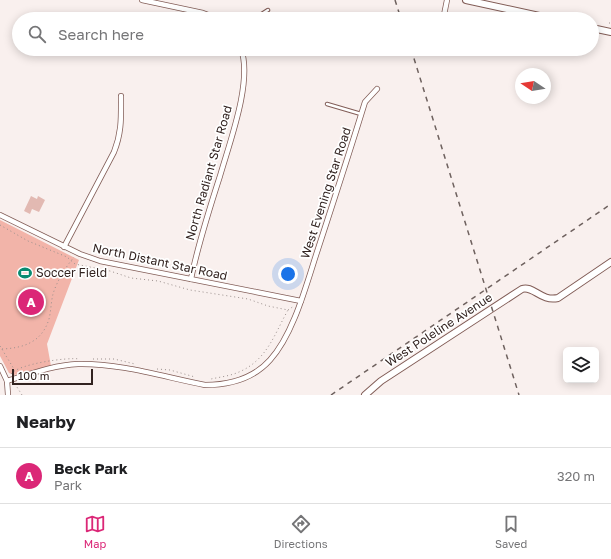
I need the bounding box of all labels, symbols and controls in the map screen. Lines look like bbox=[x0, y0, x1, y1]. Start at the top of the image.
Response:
search box bbox=[12, 12, 599, 56]
icon: search bbox=[26, 23, 48, 45]
text: Search here bbox=[58, 25, 144, 43]
north arrow bbox=[515, 68, 551, 104]
street label: North Radiant Star Road bbox=[182, 104, 235, 242]
street label: West Evening Star Road bbox=[297, 125, 354, 260]
street label: North Distant Star Road bbox=[91, 240, 229, 283]
your location bbox=[278, 264, 298, 284]
sports icon: Soccer Field bbox=[17, 265, 33, 281]
place label: Soccer Field bbox=[36, 265, 107, 280]
pin: A bbox=[18, 287, 44, 317]
street label: West Poleline Avenue bbox=[382, 289, 495, 370]
map controls bbox=[563, 347, 599, 383]
button: layers bbox=[563, 347, 599, 383]
scale bar bbox=[12, 367, 93, 386]
text: 100 m bbox=[18, 369, 49, 382]
text: Nearby bbox=[16, 411, 76, 432]
text: Beck Park bbox=[54, 459, 128, 477]
text: A bbox=[24, 468, 34, 484]
text: 320 m bbox=[557, 468, 595, 484]
text: Park bbox=[54, 477, 82, 493]
tab: Map bbox=[84, 513, 106, 550]
tab: Directions bbox=[274, 513, 328, 550]
tab: Saved bbox=[495, 513, 527, 550]

